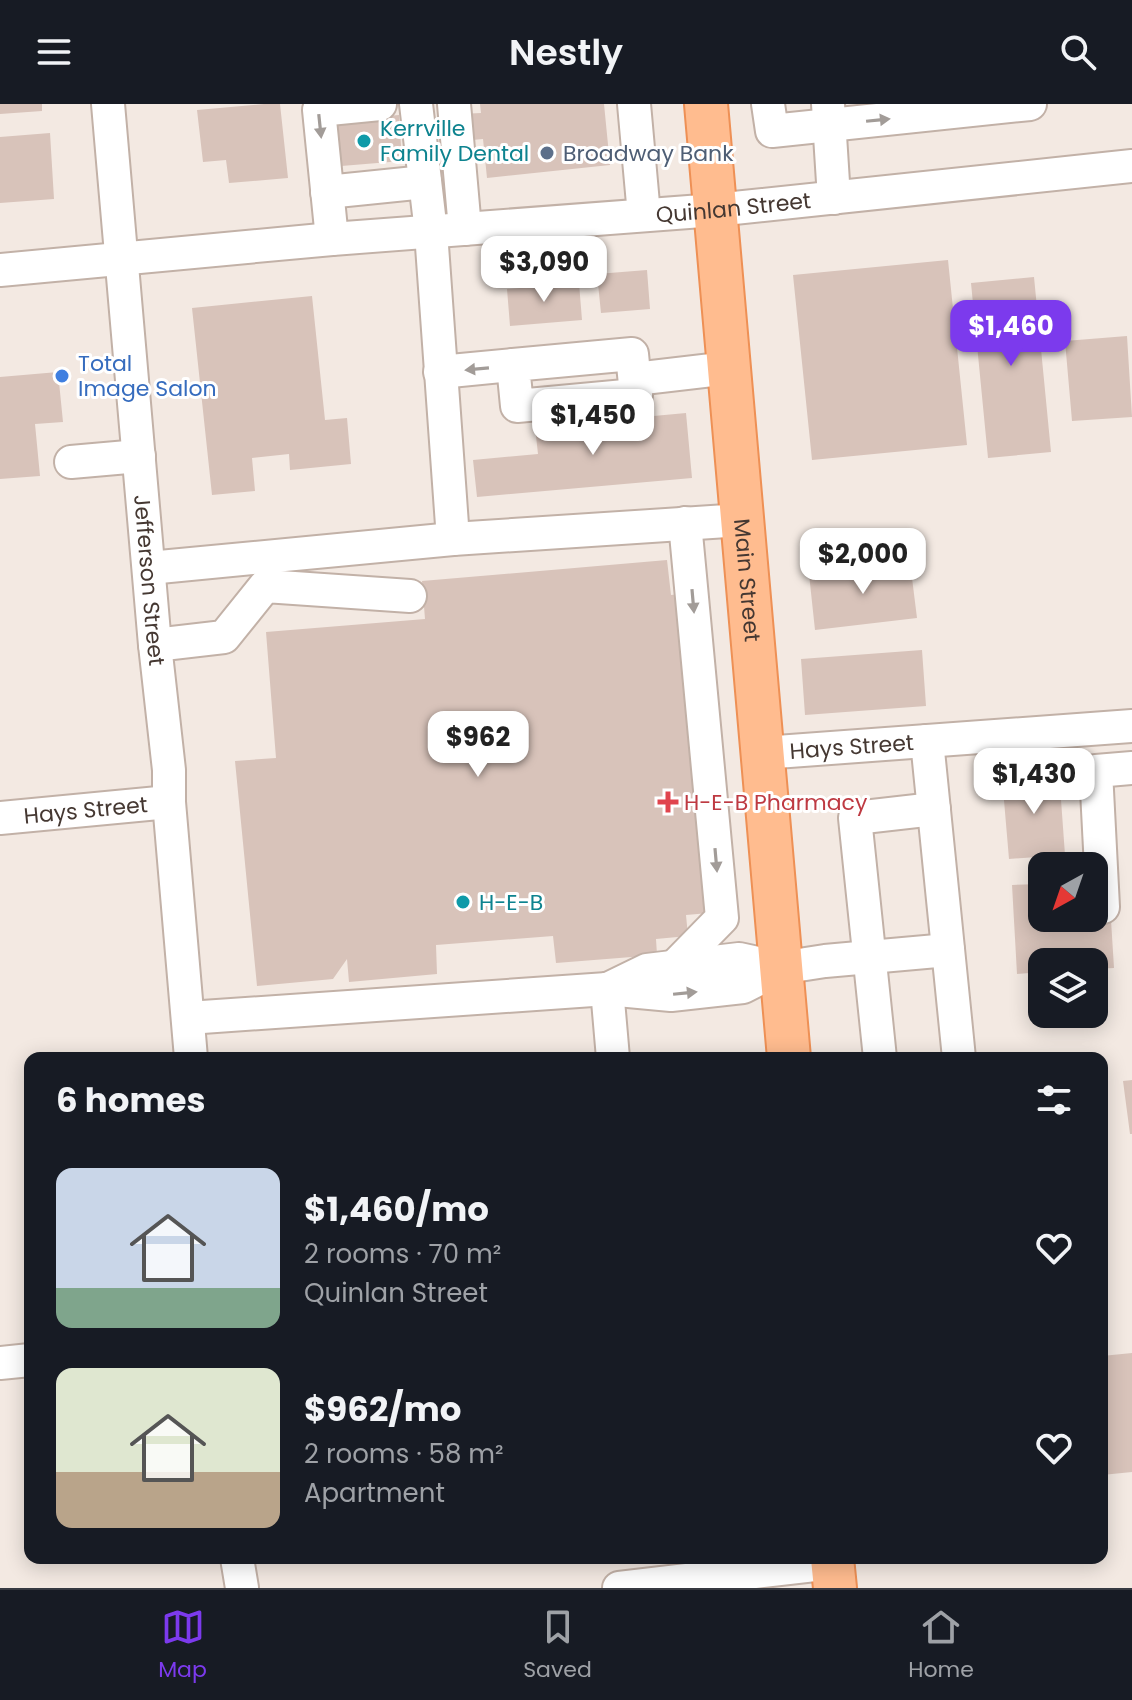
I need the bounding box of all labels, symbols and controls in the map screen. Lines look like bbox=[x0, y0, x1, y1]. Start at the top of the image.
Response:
text: Nestly bbox=[509, 27, 623, 78]
icon: menu bbox=[32, 30, 76, 74]
icon: search bbox=[1056, 30, 1100, 74]
place label: Kerrville Family Dental bbox=[380, 113, 529, 169]
one-way arrow bbox=[866, 113, 891, 126]
one-way arrow bbox=[314, 114, 327, 139]
marker: Kerrville Family Dental bbox=[355, 132, 373, 150]
place label: Broadway Bank bbox=[563, 138, 734, 169]
marker: Broadway Bank bbox=[538, 144, 556, 162]
street label: Quinlan Street bbox=[655, 184, 812, 230]
pin: $3,090 bbox=[479, 236, 609, 304]
text: $3,090 bbox=[499, 244, 589, 280]
pin: $1,460 bbox=[946, 300, 1076, 368]
text: $1,460 bbox=[968, 308, 1054, 344]
place label: Total Image Salon bbox=[78, 348, 217, 404]
one-way arrow bbox=[464, 362, 489, 375]
marker: Total Image Salon bbox=[53, 367, 71, 385]
pin: $1,450 bbox=[528, 389, 658, 457]
text: $1,450 bbox=[550, 397, 636, 433]
street label: Jefferson Street bbox=[127, 493, 173, 667]
street label: Main Street bbox=[727, 517, 768, 643]
pin: $2,000 bbox=[798, 528, 928, 596]
text: $2,000 bbox=[818, 536, 908, 572]
one-way arrow bbox=[686, 589, 699, 614]
pin: $962 bbox=[431, 711, 525, 779]
text: $962 bbox=[446, 719, 510, 755]
street label: Hays Street bbox=[789, 726, 915, 766]
pin: $1,430 bbox=[969, 748, 1099, 816]
text: $1,430 bbox=[992, 756, 1076, 792]
place label: H-E-B Pharmacy bbox=[684, 787, 868, 818]
street label: Hays Street bbox=[22, 789, 149, 831]
marker: H-E-B Pharmacy bbox=[659, 793, 677, 811]
one-way arrow bbox=[710, 848, 723, 873]
north arrow bbox=[1028, 852, 1108, 932]
map controls bbox=[1028, 852, 1108, 1028]
place label: H-E-B bbox=[479, 887, 543, 918]
marker: H-E-B bbox=[454, 893, 472, 911]
button: layers bbox=[1028, 948, 1108, 1028]
one-way arrow bbox=[673, 987, 698, 1000]
text: 6 homes bbox=[56, 1076, 205, 1124]
icon: filters bbox=[1032, 1078, 1076, 1122]
text: $1,460/mo bbox=[304, 1185, 489, 1233]
icon: home bbox=[120, 1200, 216, 1296]
icon: heart bbox=[1032, 1226, 1076, 1270]
text: 2 rooms · 70 m² bbox=[304, 1236, 501, 1272]
text: Quinlan Street bbox=[304, 1275, 488, 1311]
text: $962/mo bbox=[304, 1385, 461, 1433]
icon: home bbox=[120, 1400, 216, 1496]
icon: heart bbox=[1032, 1426, 1076, 1470]
text: 2 rooms · 58 m² bbox=[304, 1436, 504, 1472]
text: Apartment bbox=[304, 1475, 445, 1511]
tab: Map bbox=[158, 1605, 207, 1686]
tab: Saved bbox=[523, 1605, 592, 1686]
tab: Home bbox=[908, 1605, 974, 1686]

